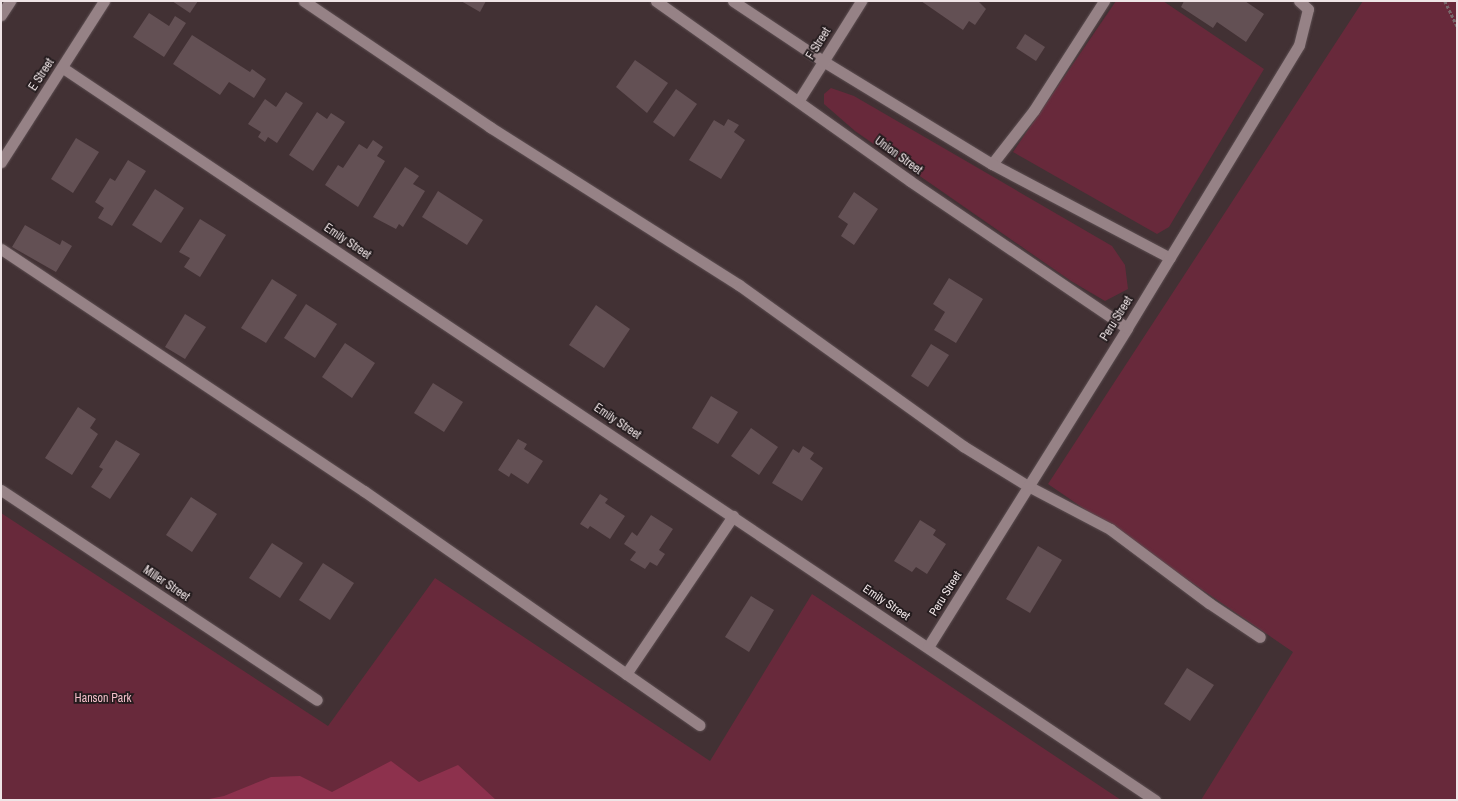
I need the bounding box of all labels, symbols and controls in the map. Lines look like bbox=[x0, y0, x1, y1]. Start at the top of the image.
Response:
street label: F Street bbox=[804, 25, 834, 63]
street label: E Street bbox=[26, 56, 58, 94]
street label: Union Street bbox=[871, 134, 925, 178]
street label: Emily Street bbox=[321, 221, 373, 263]
street label: Peru Street bbox=[1098, 294, 1136, 344]
street label: Emily Street bbox=[591, 401, 643, 443]
street label: Miller Street bbox=[140, 563, 192, 605]
street label: Peru Street bbox=[927, 569, 965, 619]
street label: Emily Street bbox=[860, 582, 912, 624]
park label: Hanson Park bbox=[75, 692, 131, 706]

